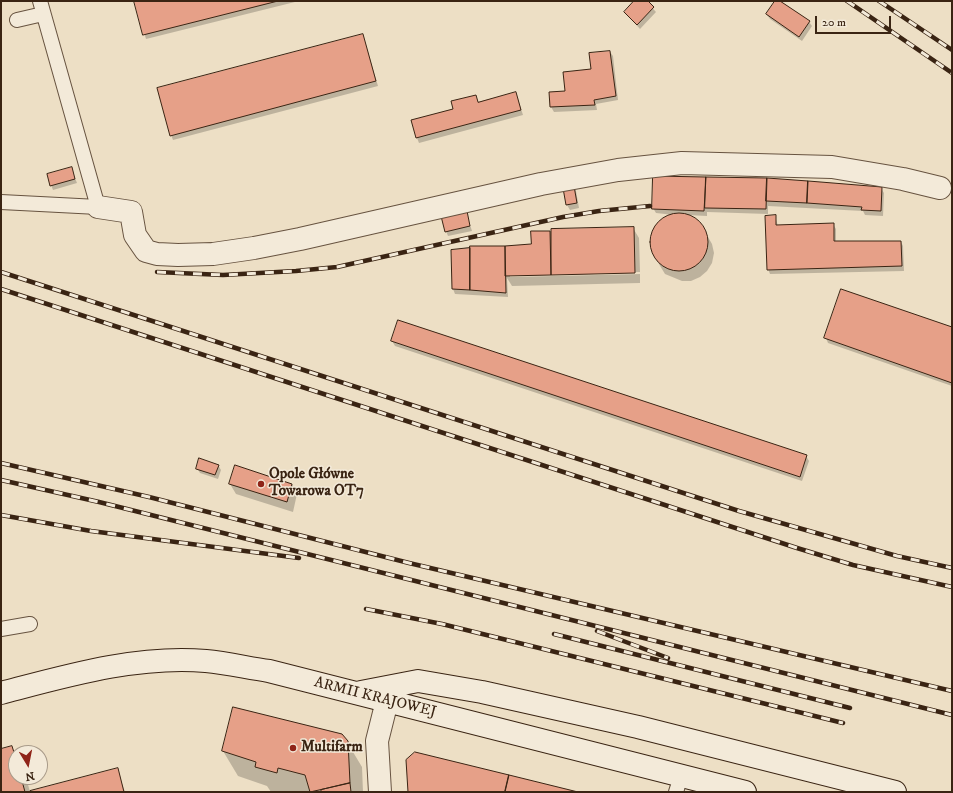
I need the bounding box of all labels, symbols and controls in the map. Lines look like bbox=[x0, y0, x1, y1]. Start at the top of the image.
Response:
scale bar bbox=[817, 8, 893, 34]
text: 20 m bbox=[822, 15, 846, 30]
place label: Opole Główne Towarowa OT7 bbox=[269, 466, 364, 501]
marker: Opole Główne Towarowa OT7 bbox=[256, 479, 266, 489]
street label: ARMII KRAJOWEJ bbox=[312, 674, 438, 722]
place label: Multifarm bbox=[301, 739, 363, 757]
marker: Multifarm bbox=[288, 743, 298, 753]
north arrow bbox=[8, 745, 48, 785]
text: N bbox=[24, 768, 36, 784]

